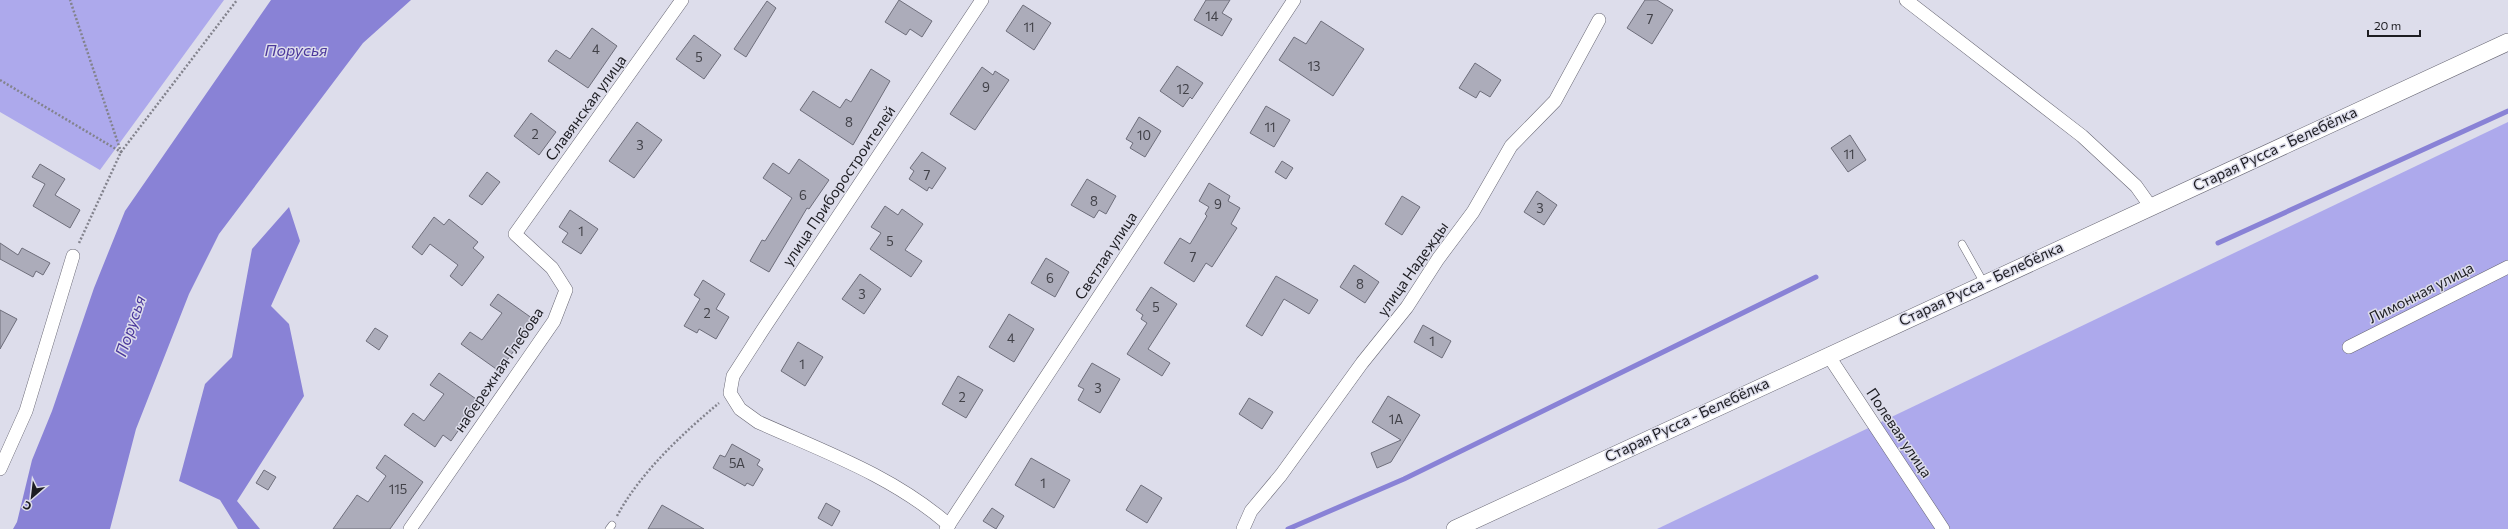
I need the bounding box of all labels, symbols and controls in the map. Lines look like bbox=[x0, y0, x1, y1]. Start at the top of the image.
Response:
house number: 14 bbox=[1205, 8, 1219, 24]
house number: 7 bbox=[1647, 11, 1654, 27]
scale bar bbox=[2368, 12, 2420, 38]
text: 20 m bbox=[2374, 18, 2401, 32]
house number: 11 bbox=[1023, 19, 1035, 35]
water label: Порусья bbox=[264, 40, 328, 59]
house number: 4 bbox=[592, 41, 600, 57]
house number: 5 bbox=[695, 49, 703, 65]
street label: Славянская улица bbox=[541, 51, 630, 164]
house number: 13 bbox=[1308, 58, 1320, 74]
house number: 9 bbox=[982, 79, 990, 95]
house number: 12 bbox=[1177, 81, 1189, 97]
street label: улица Приборостроителей bbox=[778, 102, 899, 269]
street label: Старая Русса - Белебёлка bbox=[2190, 102, 2360, 194]
house number: 8 bbox=[845, 114, 853, 130]
house number: 11 bbox=[1264, 119, 1276, 135]
house number: 2 bbox=[531, 126, 539, 142]
house number: 10 bbox=[1137, 127, 1151, 143]
house number: 3 bbox=[636, 137, 644, 153]
house number: 11 bbox=[1843, 146, 1855, 162]
house number: 7 bbox=[924, 167, 931, 183]
house number: 6 bbox=[799, 187, 807, 203]
house number: 8 bbox=[1090, 193, 1098, 209]
house number: 9 bbox=[1214, 196, 1222, 212]
house number: 3 bbox=[1536, 200, 1544, 216]
street label: Светлая улица bbox=[1070, 208, 1140, 303]
street label: улица Надежды bbox=[1373, 218, 1451, 319]
house number: 1 bbox=[578, 223, 584, 239]
house number: 5 bbox=[886, 233, 894, 249]
street label: Старая Русса - Белебёлка bbox=[1896, 237, 2066, 329]
house number: 7 bbox=[1190, 249, 1197, 265]
street label: Лимонная улица bbox=[2365, 258, 2476, 326]
house number: 6 bbox=[1046, 270, 1054, 286]
house number: 8 bbox=[1356, 276, 1364, 292]
house number: 3 bbox=[858, 286, 866, 302]
water label: Порусья bbox=[110, 293, 149, 359]
house number: 5 bbox=[1152, 299, 1160, 315]
street label: набережная Глебова bbox=[450, 304, 547, 435]
house number: 2 bbox=[703, 305, 711, 321]
house number: 4 bbox=[1007, 330, 1015, 346]
house number: 1 bbox=[1429, 333, 1435, 349]
house number: 1 bbox=[799, 356, 805, 372]
street label: Старая Русса - Белебёлка bbox=[1602, 373, 1772, 465]
house number: 3 bbox=[1094, 380, 1102, 396]
street label: Полевая улица bbox=[1863, 384, 1936, 481]
house number: 2 bbox=[958, 389, 966, 405]
house number: 1А bbox=[1389, 411, 1403, 427]
house number: 5А bbox=[729, 455, 745, 471]
house number: 1 bbox=[1040, 475, 1046, 491]
north arrow bbox=[12, 477, 52, 517]
house number: 115 bbox=[389, 481, 407, 497]
text: С bbox=[20, 499, 33, 514]

